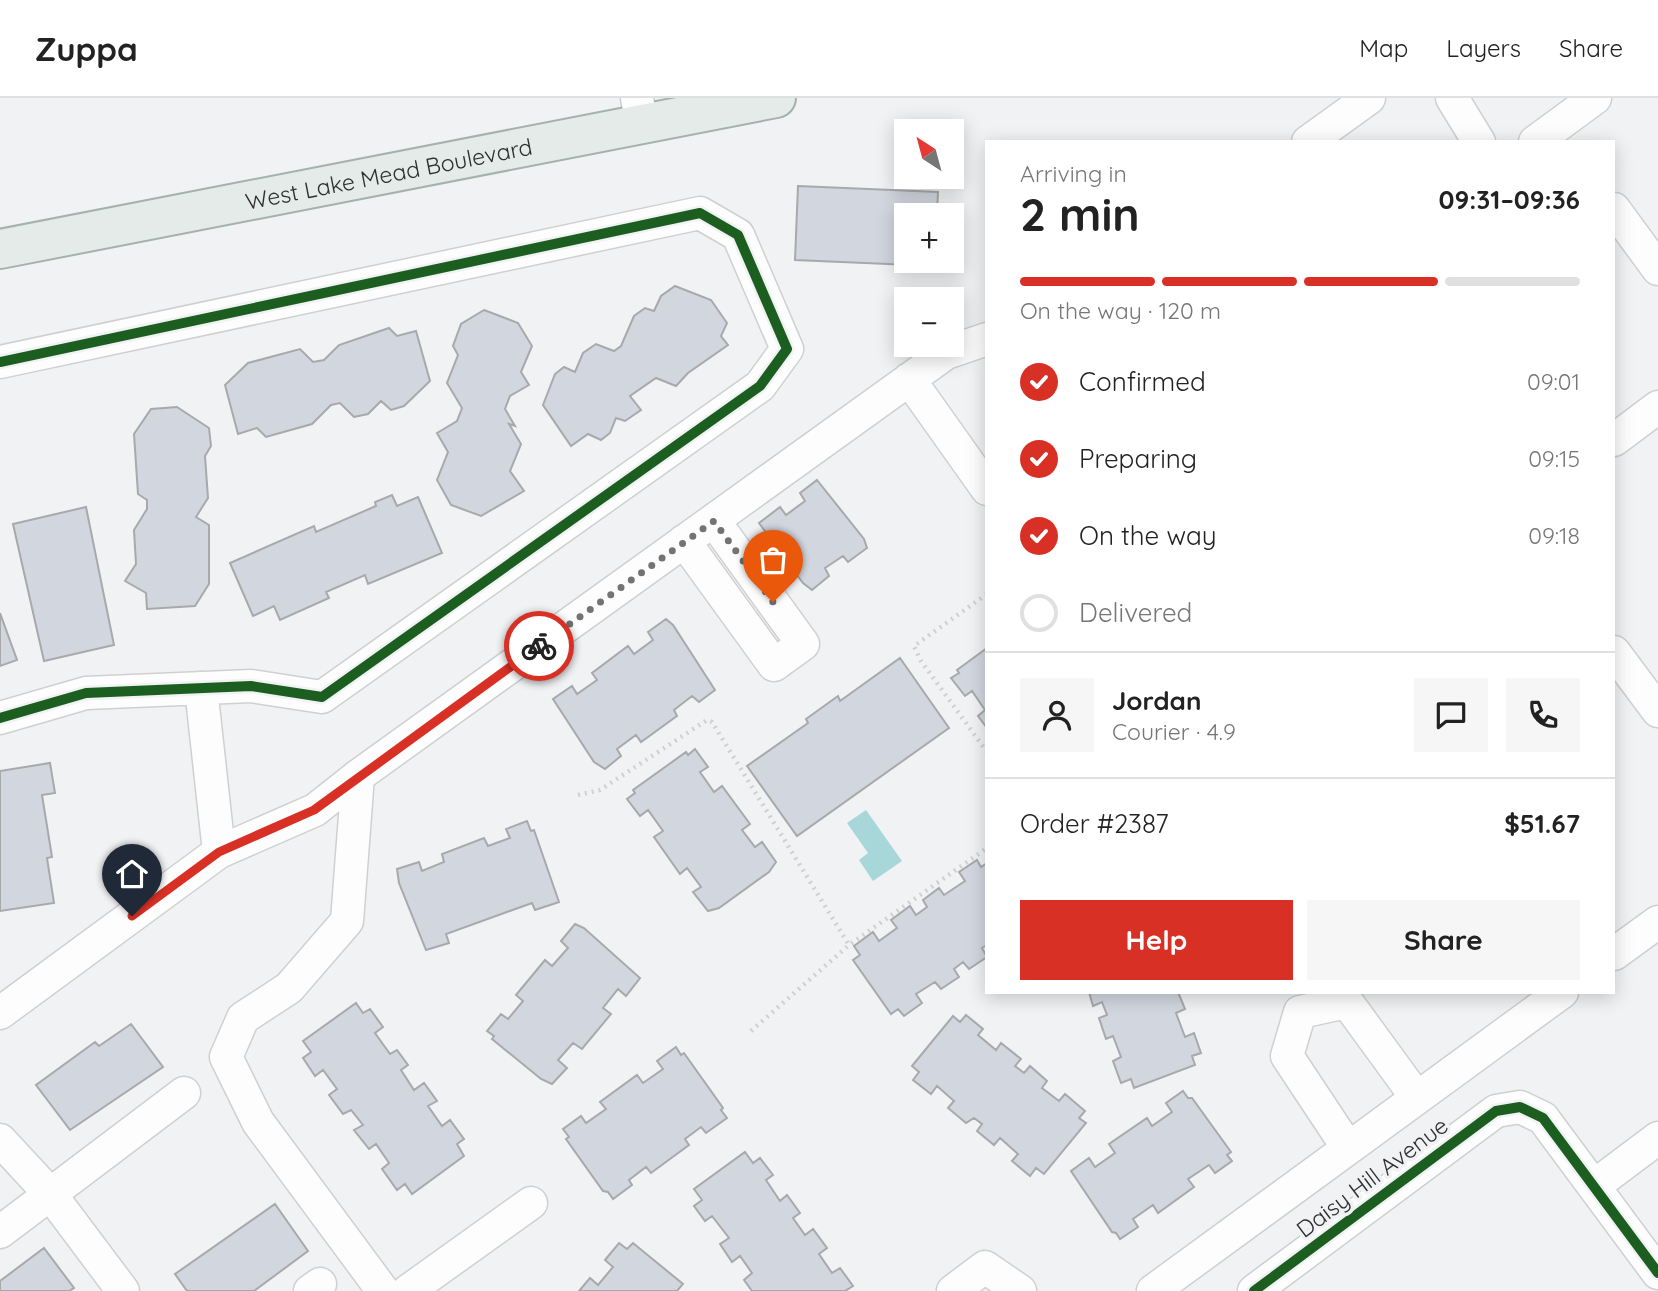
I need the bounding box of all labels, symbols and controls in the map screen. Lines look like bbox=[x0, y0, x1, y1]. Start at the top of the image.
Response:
text: Zuppa bbox=[35, 28, 138, 69]
text: Map bbox=[1359, 33, 1408, 63]
text: Layers bbox=[1446, 33, 1521, 63]
text: Share bbox=[1559, 33, 1623, 63]
north arrow bbox=[894, 119, 964, 189]
map controls bbox=[894, 119, 964, 357]
street label: West Lake Mead Boulevard bbox=[243, 131, 535, 215]
text: Arriving in bbox=[1020, 159, 1127, 188]
text: 09:31–09:36 bbox=[1439, 183, 1580, 216]
text: 2 min bbox=[1020, 185, 1140, 243]
button: + bbox=[894, 203, 964, 273]
button: − bbox=[894, 287, 964, 357]
text: On the way · 120 m bbox=[1020, 296, 1221, 325]
icon: check bbox=[1020, 363, 1058, 401]
text: Confirmed bbox=[1079, 365, 1206, 398]
text: 09:01 bbox=[1527, 367, 1580, 396]
icon: check bbox=[1020, 440, 1058, 478]
text: Preparing bbox=[1079, 442, 1197, 475]
text: 09:15 bbox=[1528, 444, 1580, 473]
icon: check bbox=[1020, 517, 1058, 555]
text: On the way bbox=[1079, 519, 1217, 552]
text: 09:18 bbox=[1528, 521, 1580, 550]
pin bbox=[743, 530, 803, 602]
icon: bag bbox=[754, 541, 792, 579]
text: Delivered bbox=[1079, 596, 1192, 629]
courier bbox=[504, 611, 574, 681]
icon: bike bbox=[520, 627, 558, 665]
button: person bbox=[1020, 678, 1094, 752]
button: chat bbox=[1414, 678, 1488, 752]
button: phone bbox=[1506, 678, 1580, 752]
text: Jordan bbox=[1112, 684, 1201, 717]
text: Courier · 4.9 bbox=[1112, 717, 1236, 746]
text: Order #2387 bbox=[1020, 807, 1169, 840]
text: $51.67 bbox=[1504, 807, 1580, 840]
pin bbox=[102, 844, 162, 916]
icon: home bbox=[113, 855, 151, 893]
button: Help bbox=[1020, 900, 1293, 980]
button: Share bbox=[1307, 900, 1580, 980]
street label: Daisy Hill Avenue bbox=[1290, 1110, 1454, 1244]

